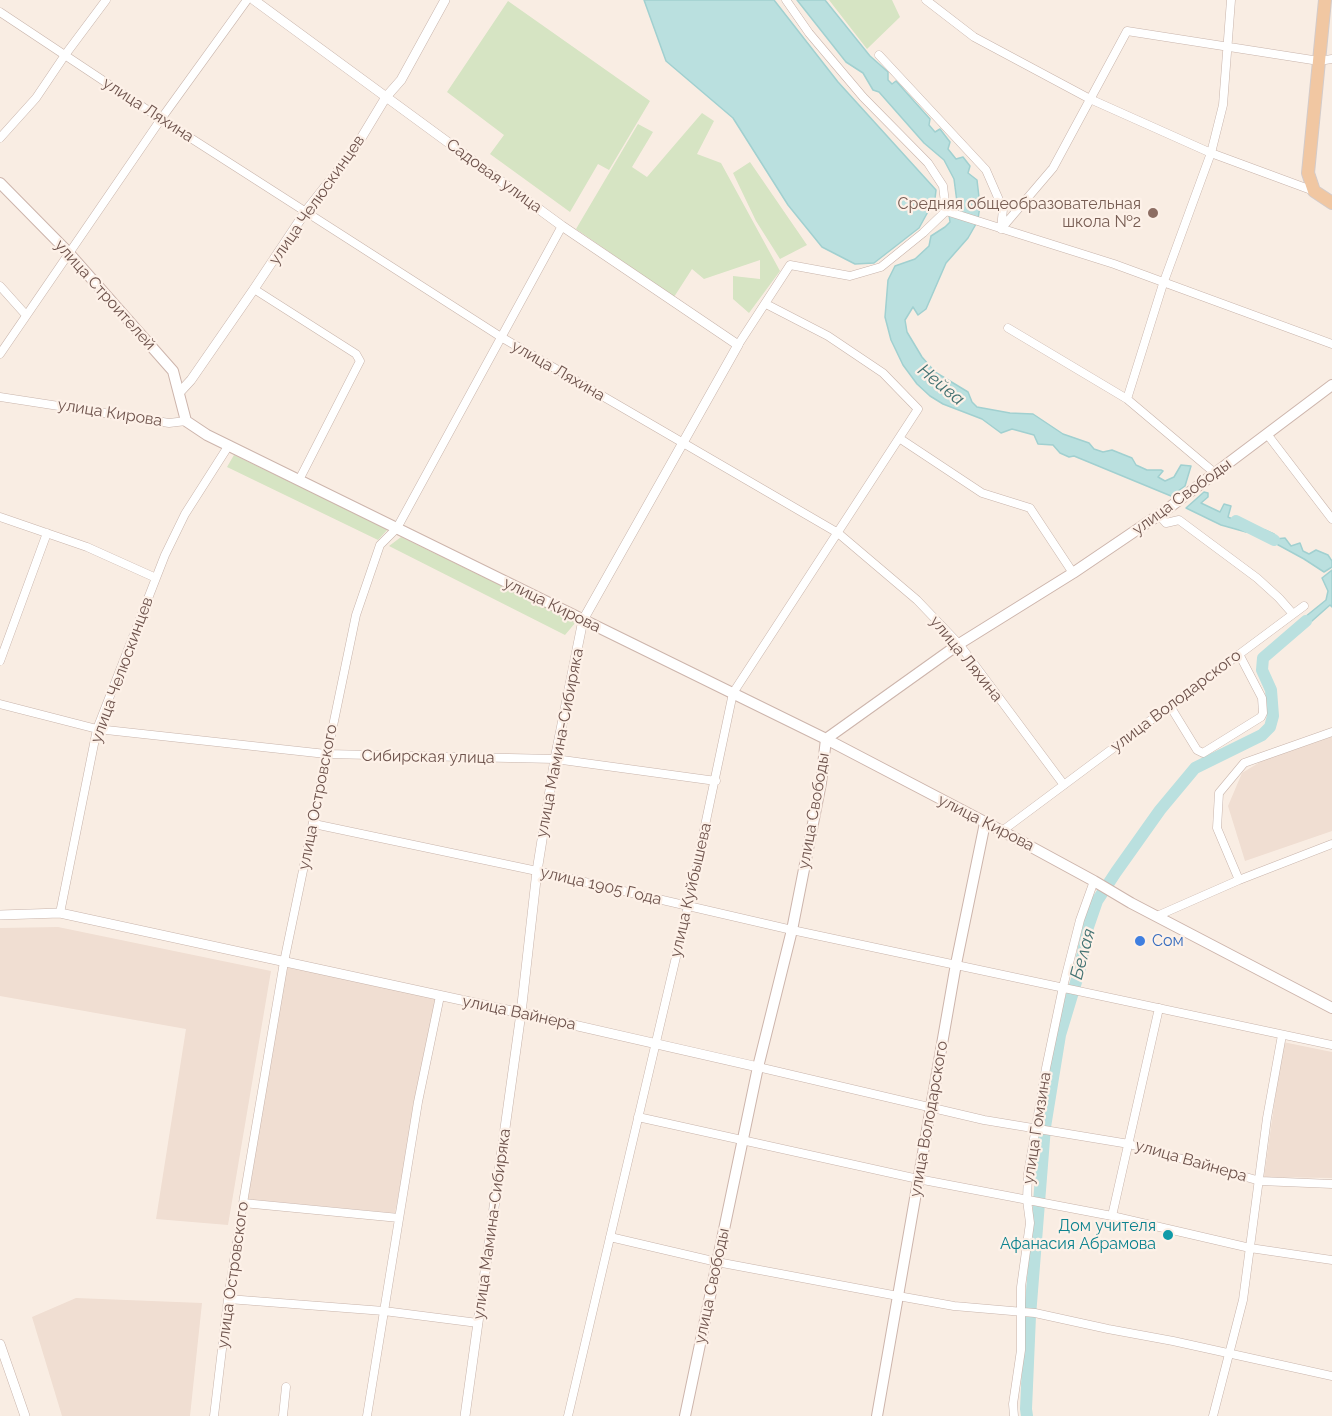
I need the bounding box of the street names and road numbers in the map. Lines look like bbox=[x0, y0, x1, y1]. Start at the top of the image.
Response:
street label: улица Ляхина bbox=[99, 73, 197, 147]
street label: улица Челюскинцев bbox=[265, 132, 369, 268]
street label: Садовая улица bbox=[442, 135, 546, 217]
street label: улица Строителей bbox=[50, 236, 160, 354]
street label: улица Ляхина bbox=[508, 336, 608, 406]
street label: улица Кирова bbox=[56, 395, 164, 431]
street label: улица Свободы bbox=[1129, 455, 1235, 539]
street label: улица Кирова bbox=[500, 573, 604, 637]
street label: улица Челюскинцев bbox=[87, 594, 157, 746]
street label: улица Ляхина bbox=[926, 612, 1006, 706]
street label: улица Володарского bbox=[1107, 646, 1245, 756]
street label: улица Мамина-Сибиряка bbox=[532, 647, 588, 839]
street label: улица Островского bbox=[294, 723, 342, 871]
street label: Сибирская улица bbox=[361, 746, 495, 768]
street label: улица Свободы bbox=[794, 751, 834, 871]
street label: улица Кирова bbox=[935, 790, 1037, 856]
street label: улица Куйбышева bbox=[666, 821, 716, 959]
street label: улица 1905 Года bbox=[538, 863, 664, 909]
street label: улица Вайнера bbox=[460, 992, 578, 1034]
street label: улица Володарского bbox=[906, 1039, 952, 1199]
street label: улица Гомзина bbox=[1019, 1071, 1055, 1185]
street label: улица Мамина-Сибиряка bbox=[469, 1127, 515, 1321]
street label: улица Вайнера bbox=[1133, 1136, 1249, 1186]
street label: улица Островского bbox=[213, 1200, 253, 1350]
street label: улица Свободы bbox=[690, 1226, 734, 1346]

